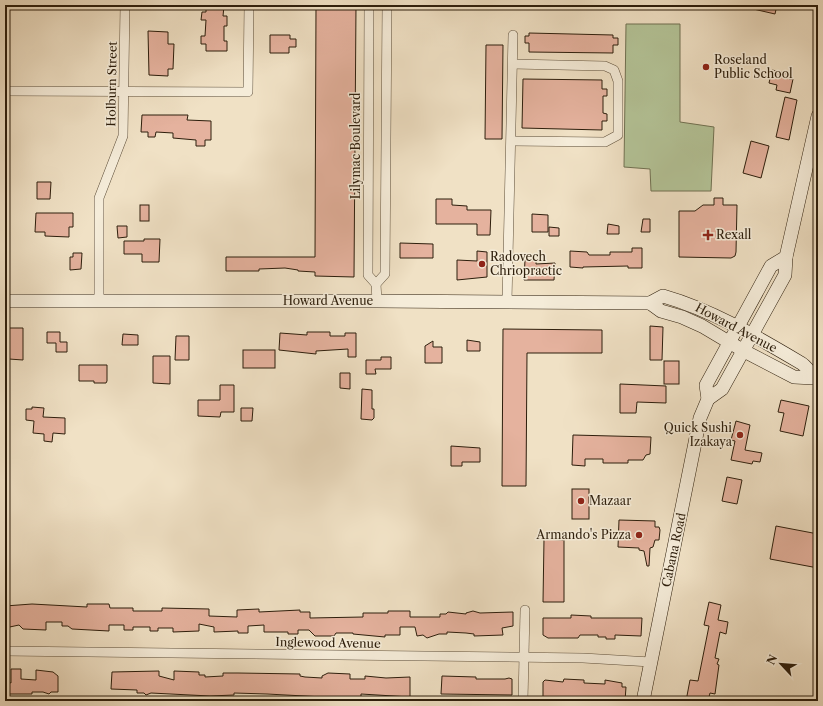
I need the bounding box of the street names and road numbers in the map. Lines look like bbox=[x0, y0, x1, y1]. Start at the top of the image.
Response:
street label: Holburn Street bbox=[103, 40, 120, 127]
street label: Lilymac Boulevard bbox=[348, 92, 363, 199]
street label: Howard Avenue bbox=[283, 293, 374, 308]
street label: Howard Avenue bbox=[693, 300, 780, 356]
street label: Cabana Road bbox=[658, 511, 689, 588]
street label: Inglewood Avenue bbox=[275, 634, 381, 651]

